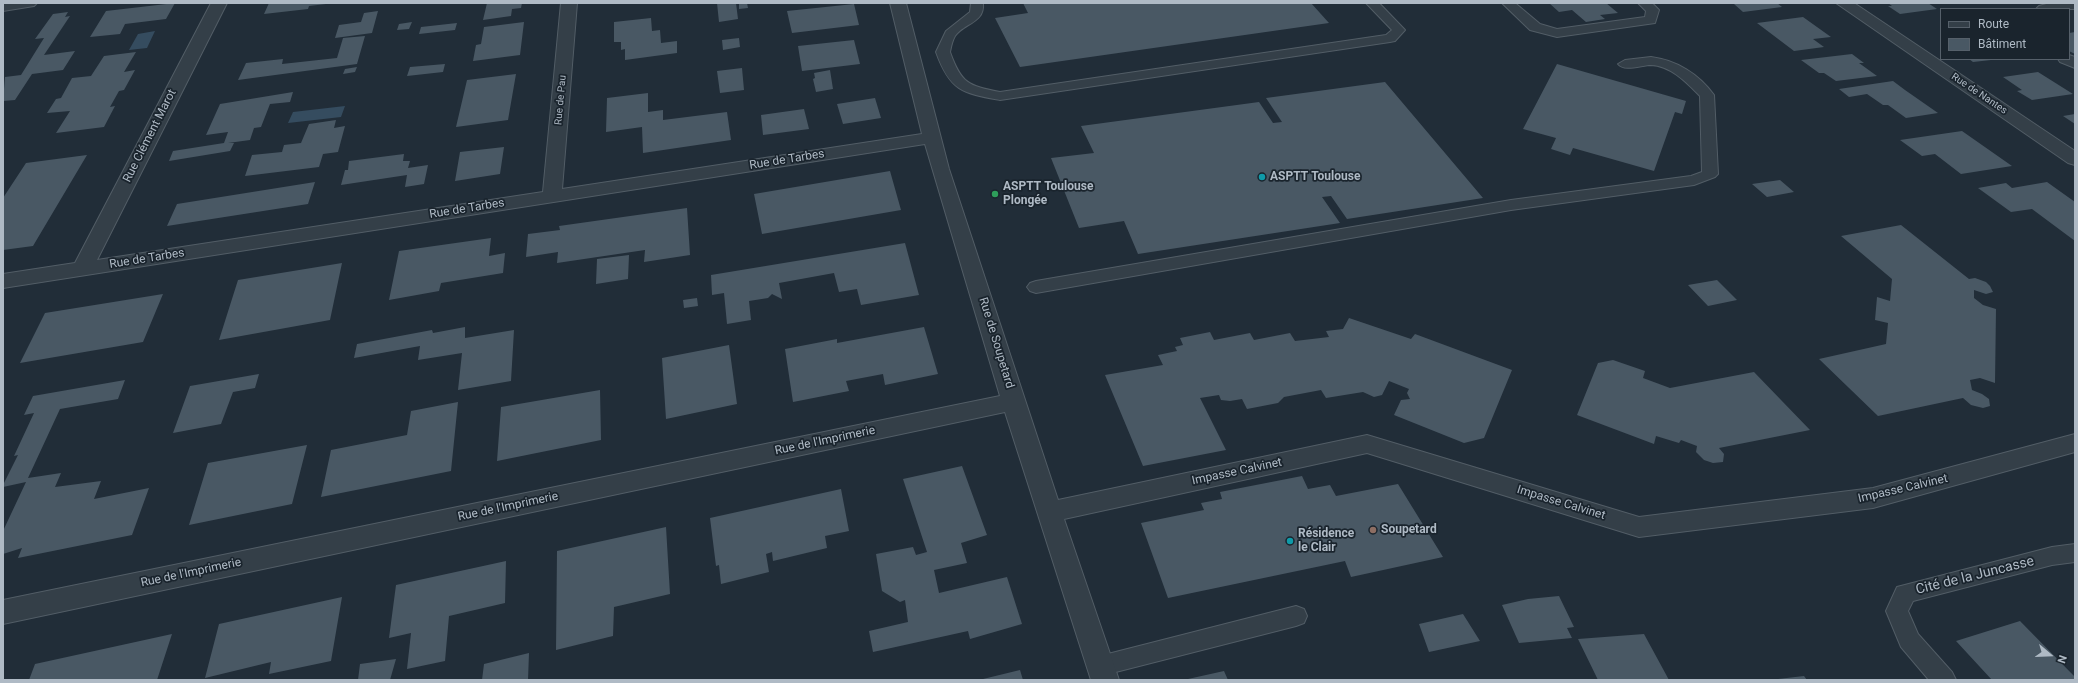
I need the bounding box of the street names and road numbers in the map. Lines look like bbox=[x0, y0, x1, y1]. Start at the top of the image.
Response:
street label: Rue de Nantes bbox=[1949, 71, 2009, 117]
street label: Rue de Pau bbox=[553, 75, 569, 125]
street label: Rue Clément Marot bbox=[120, 87, 180, 185]
street label: Rue de Tarbes bbox=[748, 147, 826, 173]
street label: Rue de Tarbes bbox=[428, 196, 506, 222]
street label: Rue de Tarbes bbox=[108, 246, 186, 272]
street label: Rue de Soupetard bbox=[975, 296, 1017, 390]
street label: Rue de l'Imprimerie bbox=[774, 423, 876, 459]
street label: Impasse Calvinet bbox=[1191, 455, 1283, 489]
street label: Impasse Calvinet bbox=[1857, 472, 1949, 506]
street label: Impasse Calvinet bbox=[1515, 483, 1607, 523]
street label: Rue de l'Imprimerie bbox=[457, 489, 559, 525]
street label: Cité de la Juncasse bbox=[1914, 553, 2036, 599]
street label: Rue de l'Imprimerie bbox=[140, 555, 242, 591]

